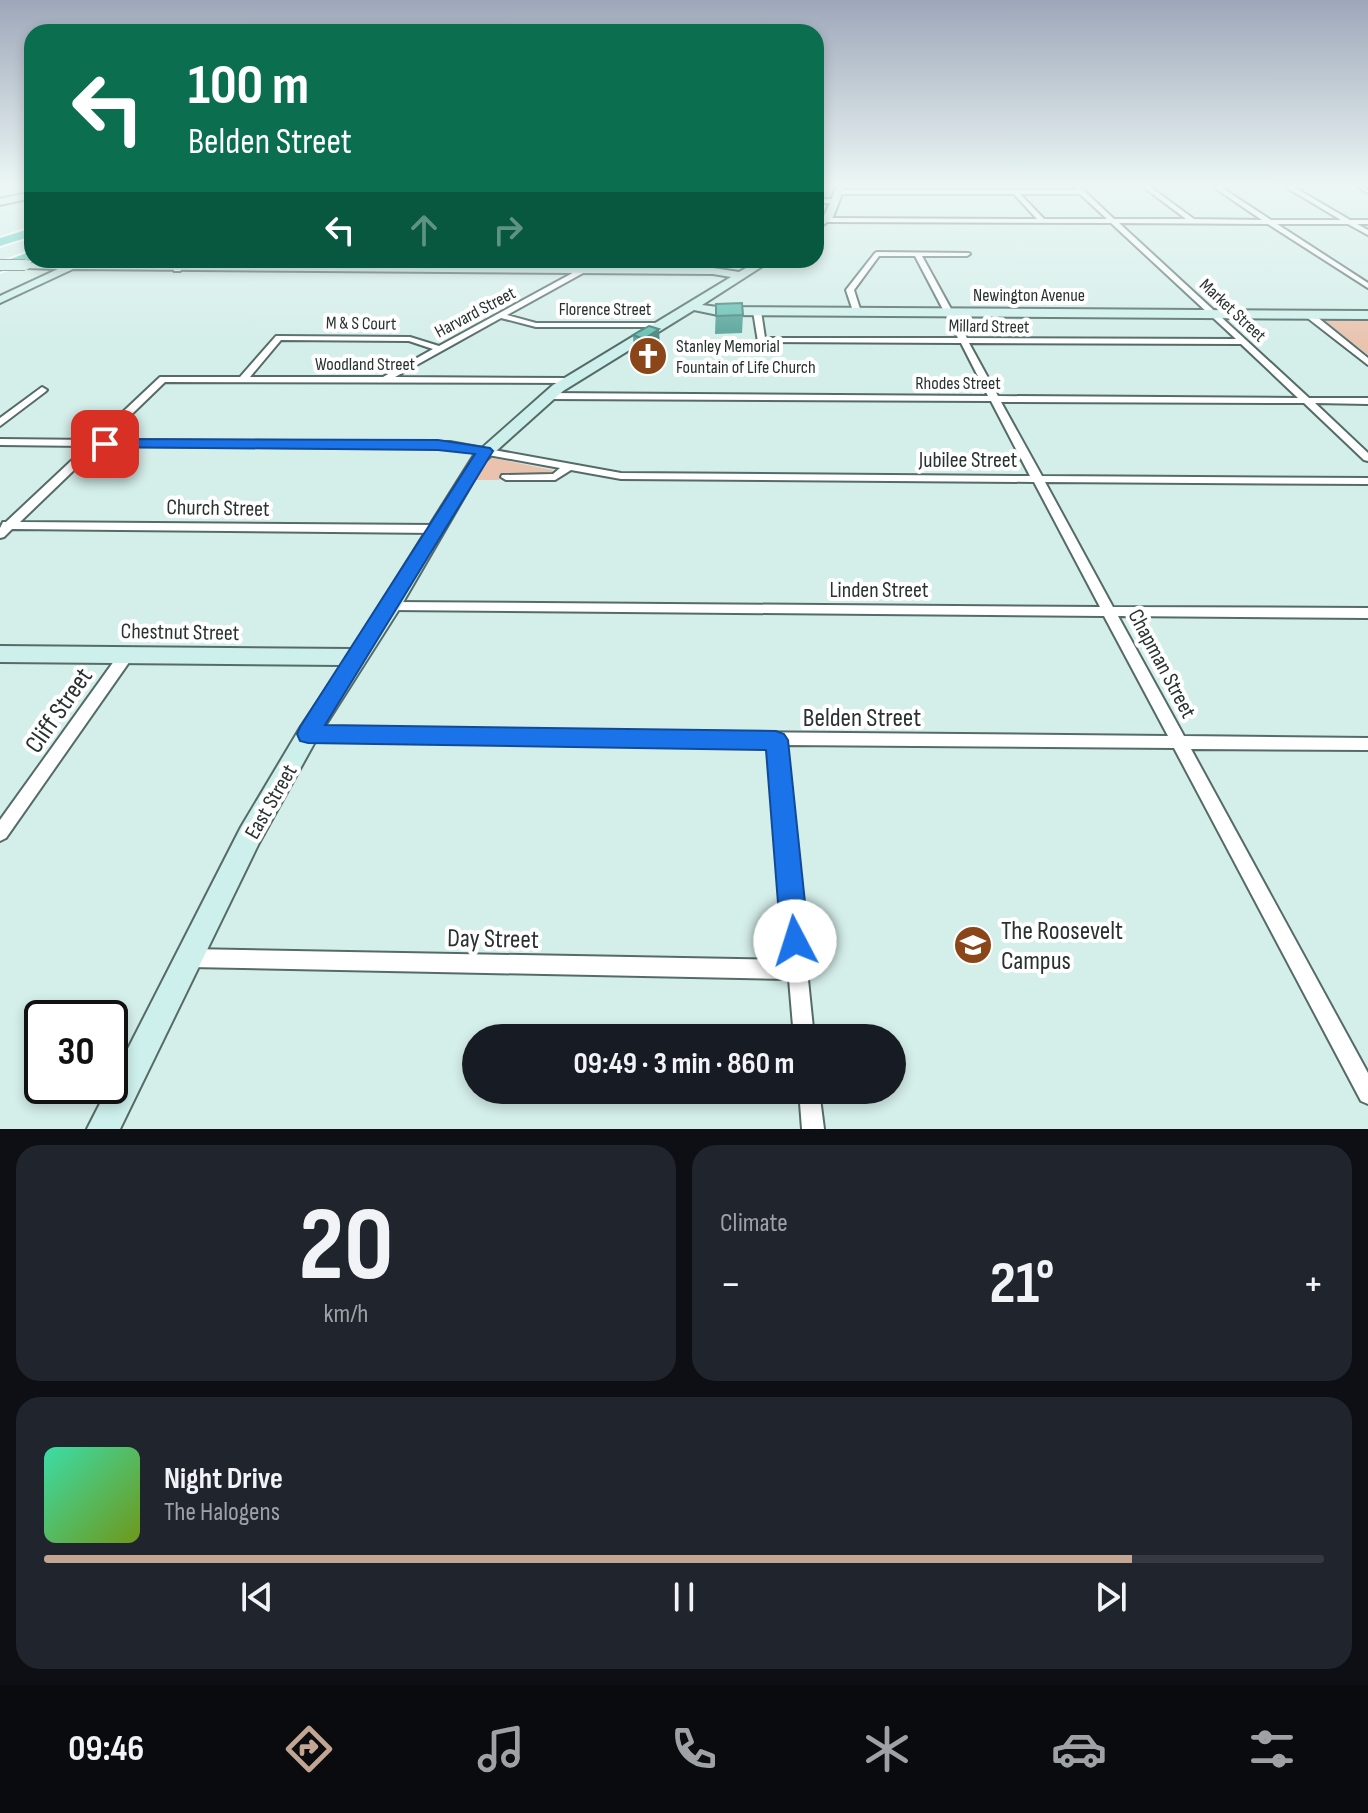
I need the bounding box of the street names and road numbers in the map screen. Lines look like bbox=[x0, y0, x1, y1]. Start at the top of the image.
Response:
street label: Market Street bbox=[1195, 274, 1271, 347]
street label: Harvard Street bbox=[431, 282, 520, 342]
street label: Newington Avenue bbox=[973, 285, 1085, 306]
street label: Florence Street bbox=[559, 299, 652, 320]
street label: M & S Court bbox=[326, 312, 397, 335]
street label: Millard Street bbox=[948, 315, 1030, 338]
street label: Woodland Street bbox=[315, 354, 416, 375]
street label: Rhodes Street bbox=[915, 373, 1001, 394]
street label: Jubilee Street bbox=[918, 447, 1018, 474]
street label: Church Street bbox=[166, 494, 270, 523]
street label: Linden Street bbox=[829, 577, 929, 604]
street label: Chapman Street bbox=[1122, 605, 1202, 723]
street label: Chestnut Street bbox=[120, 618, 240, 647]
street label: Cliff Street bbox=[19, 662, 100, 759]
street label: Belden Street bbox=[803, 703, 921, 734]
street label: East Street bbox=[239, 759, 304, 844]
street label: Day Street bbox=[447, 923, 539, 956]

